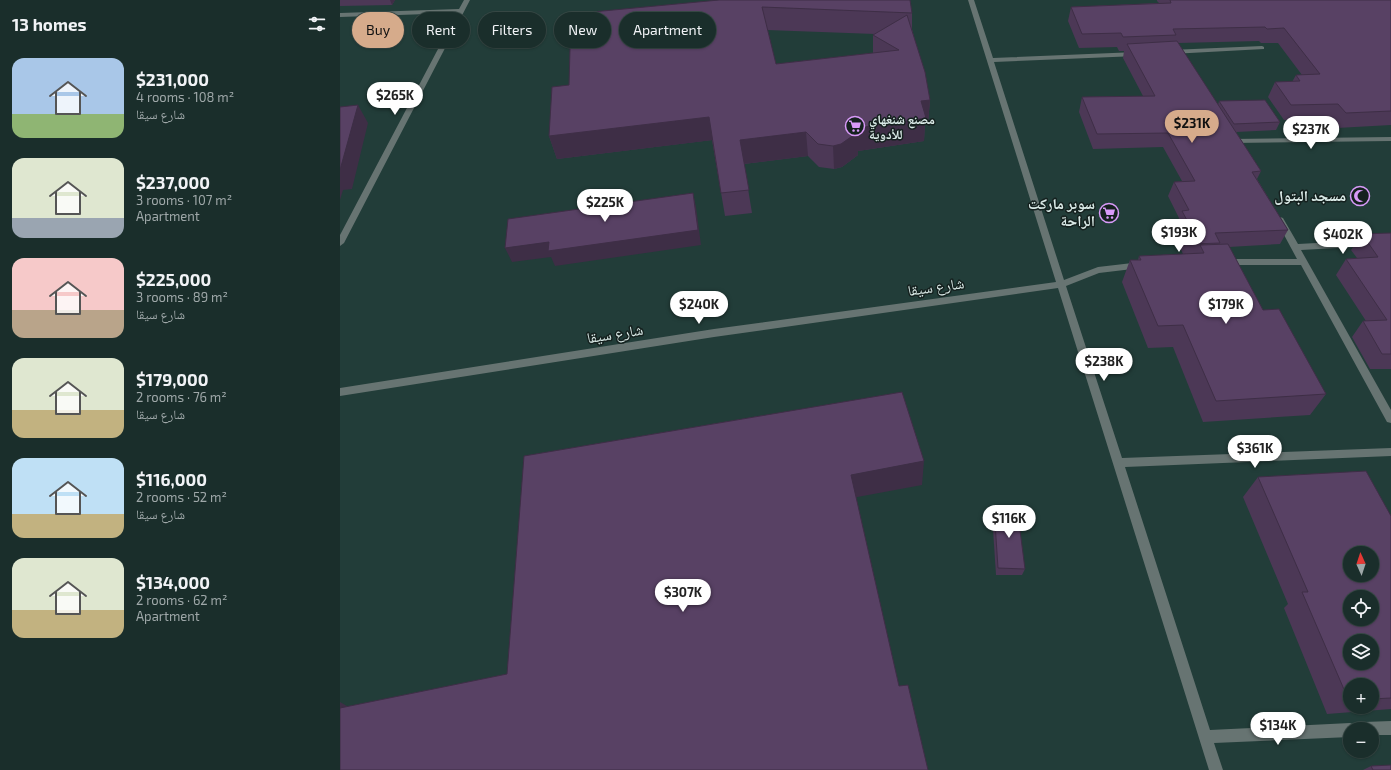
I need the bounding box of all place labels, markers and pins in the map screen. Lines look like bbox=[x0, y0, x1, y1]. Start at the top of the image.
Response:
pin: $265K bbox=[367, 82, 423, 116]
pin: $231K bbox=[1164, 110, 1220, 144]
place label: مصنع شنغهاي للأدوية bbox=[869, 111, 935, 142]
supermarket icon: مصنع شنغهاي للأدوية bbox=[844, 115, 866, 137]
pin: $237K bbox=[1283, 116, 1339, 150]
mosque icon: مسجد البتول bbox=[1349, 185, 1371, 207]
place label: مسجد البتول bbox=[1274, 186, 1346, 205]
pin: $225K bbox=[577, 189, 633, 223]
place label: سوبر ماركت الراحة bbox=[1028, 194, 1095, 229]
supermarket icon: سوبر ماركت الراحة bbox=[1098, 202, 1120, 224]
pin: $193K bbox=[1151, 219, 1207, 253]
pin: $402K bbox=[1315, 221, 1371, 255]
pin: $240K bbox=[671, 291, 727, 325]
pin: $179K bbox=[1198, 291, 1254, 325]
pin: $238K bbox=[1076, 348, 1132, 382]
pin: $361K bbox=[1227, 435, 1283, 469]
pin: $116K bbox=[981, 505, 1037, 539]
pin: $307K bbox=[655, 579, 711, 613]
pin: $134K bbox=[1250, 712, 1306, 746]

